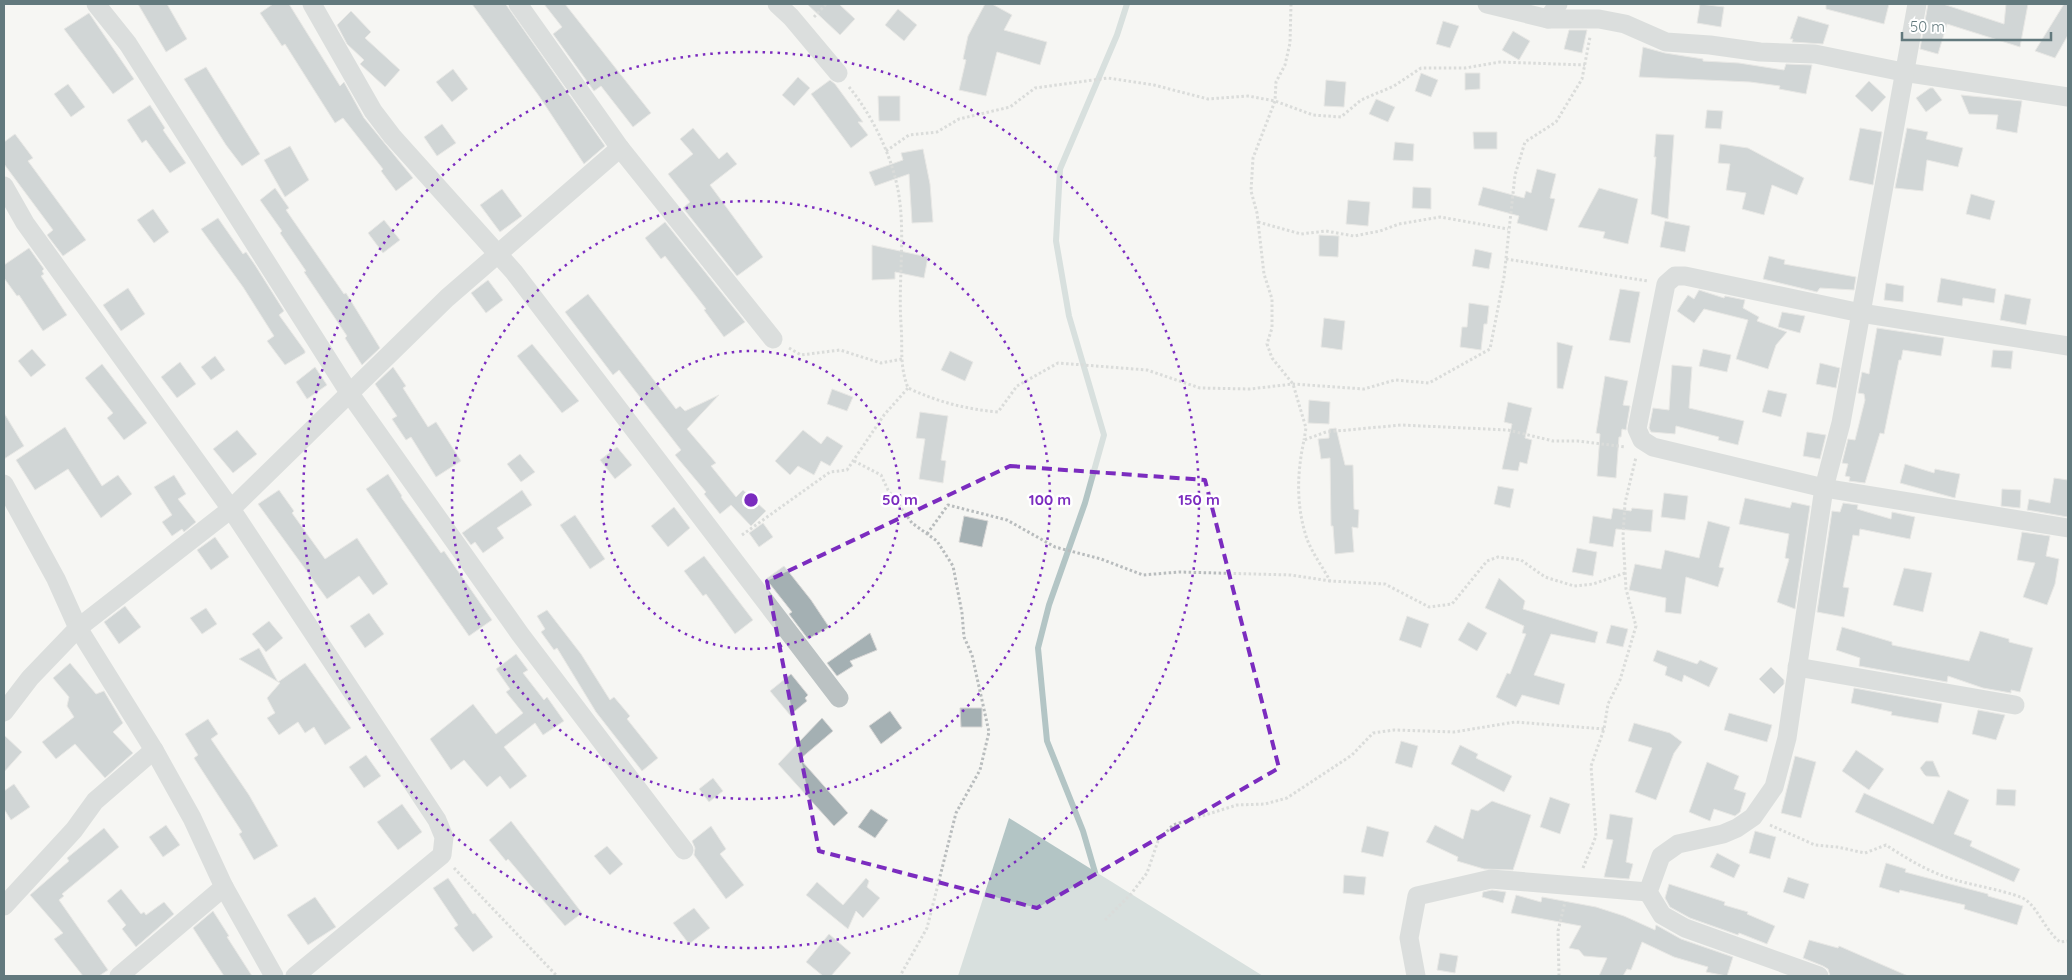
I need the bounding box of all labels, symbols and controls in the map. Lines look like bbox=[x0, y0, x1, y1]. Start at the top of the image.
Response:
scale bar bbox=[1902, 10, 2051, 42]
text: 50 m bbox=[1910, 17, 1945, 36]
text: 50 m bbox=[882, 490, 918, 509]
text: 100 m bbox=[1029, 490, 1071, 509]
text: 150 m bbox=[1178, 490, 1220, 509]
centre of rings bbox=[742, 491, 760, 509]

